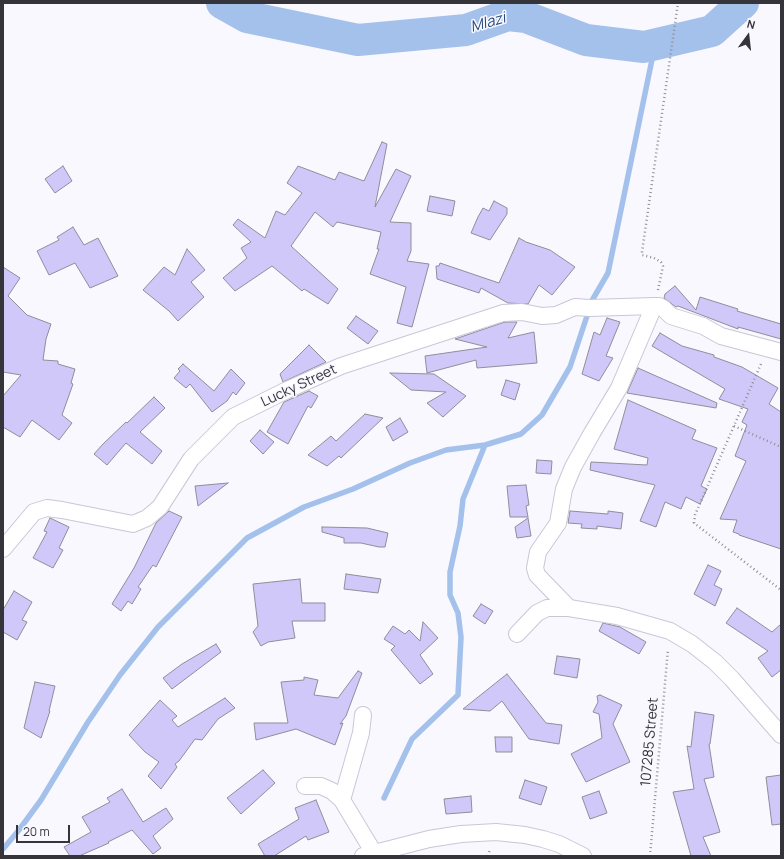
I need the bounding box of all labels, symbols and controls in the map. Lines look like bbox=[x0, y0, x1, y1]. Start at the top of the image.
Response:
water label: Mlazi bbox=[468, 9, 508, 37]
north arrow bbox=[728, 16, 768, 56]
text: N bbox=[745, 16, 757, 32]
street label: Lucky Street bbox=[259, 361, 339, 411]
street label: 107285 Street bbox=[638, 697, 662, 787]
scale bar bbox=[18, 817, 72, 843]
text: 20 m bbox=[23, 823, 50, 840]

